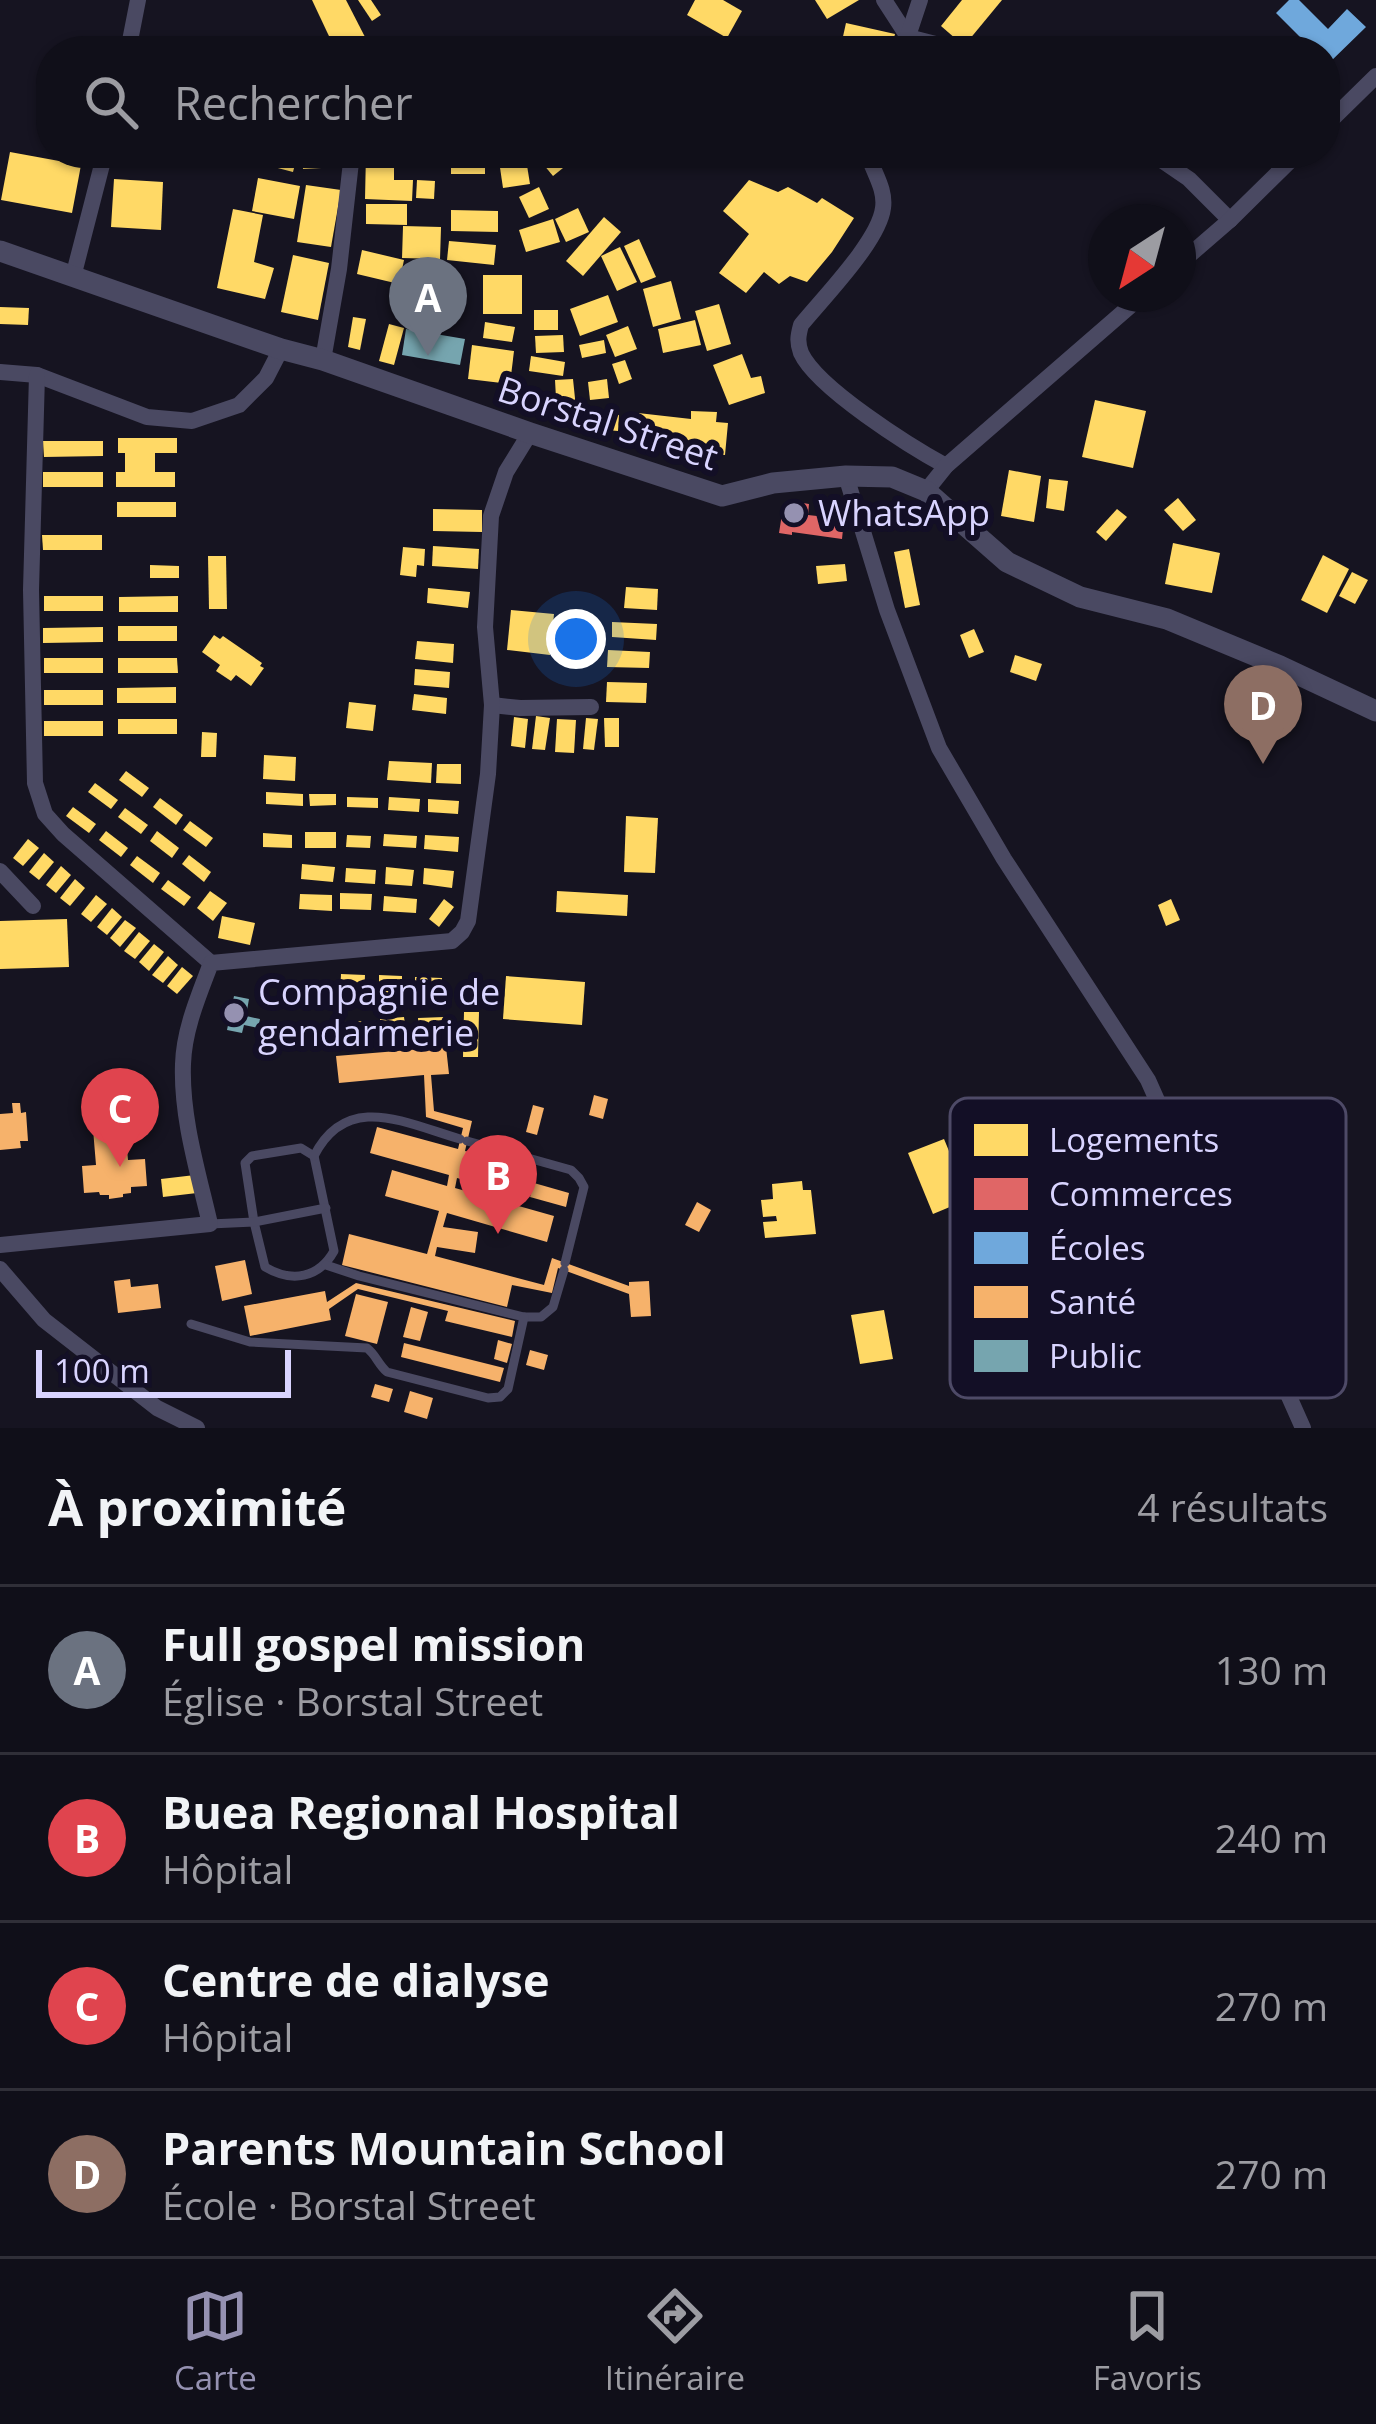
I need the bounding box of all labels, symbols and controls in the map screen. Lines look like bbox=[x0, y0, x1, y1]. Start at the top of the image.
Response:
search box bbox=[36, 36, 1340, 168]
icon: search bbox=[78, 69, 144, 135]
text: Rechercher bbox=[174, 72, 413, 133]
north arrow bbox=[1088, 204, 1196, 312]
pin: A bbox=[389, 257, 467, 356]
street label: Borstal Street bbox=[492, 364, 724, 481]
place label: WhatsApp bbox=[818, 488, 990, 537]
marker: WhatsApp bbox=[781, 500, 807, 526]
your location bbox=[546, 609, 606, 669]
pin: D bbox=[1224, 665, 1302, 764]
place label: Compagnie de gendarmerie bbox=[258, 967, 500, 1057]
marker: Compagnie de gendarmerie bbox=[221, 1000, 247, 1026]
pin: C bbox=[81, 1068, 159, 1167]
legend bbox=[950, 1098, 1346, 1398]
text: Logements bbox=[1049, 1117, 1219, 1162]
pin: B bbox=[459, 1135, 537, 1234]
text: Commerces bbox=[1049, 1171, 1233, 1216]
text: Écoles bbox=[1049, 1225, 1146, 1270]
text: Santé bbox=[1049, 1279, 1136, 1324]
text: Public bbox=[1049, 1333, 1142, 1378]
scale bar bbox=[36, 1344, 291, 1397]
text: 100 m bbox=[54, 1348, 150, 1393]
text: À proximité bbox=[48, 1471, 346, 1541]
text: 4 résultats bbox=[1137, 1480, 1328, 1533]
text: Full gospel mission bbox=[162, 1613, 585, 1674]
text: A bbox=[74, 1643, 100, 1696]
text: 130 m bbox=[1215, 1643, 1328, 1696]
text: Église · Borstal Street bbox=[162, 1674, 543, 1727]
text: Buea Regional Hospital bbox=[162, 1781, 680, 1842]
text: B bbox=[74, 1811, 100, 1864]
text: 240 m bbox=[1215, 1811, 1328, 1864]
text: Hôpital bbox=[162, 1842, 293, 1895]
text: Centre de dialyse bbox=[162, 1949, 550, 2010]
text: C bbox=[75, 1979, 99, 2032]
text: 270 m bbox=[1215, 1979, 1328, 2032]
text: Hôpital bbox=[162, 2010, 293, 2063]
text: Parents Mountain School bbox=[162, 2117, 726, 2178]
text: D bbox=[73, 2147, 101, 2200]
text: 270 m bbox=[1215, 2147, 1328, 2200]
text: École · Borstal Street bbox=[162, 2178, 536, 2231]
tab: Carte bbox=[174, 2283, 257, 2400]
tab: Itinéraire bbox=[605, 2283, 745, 2400]
tab: Favoris bbox=[1093, 2283, 1202, 2400]

